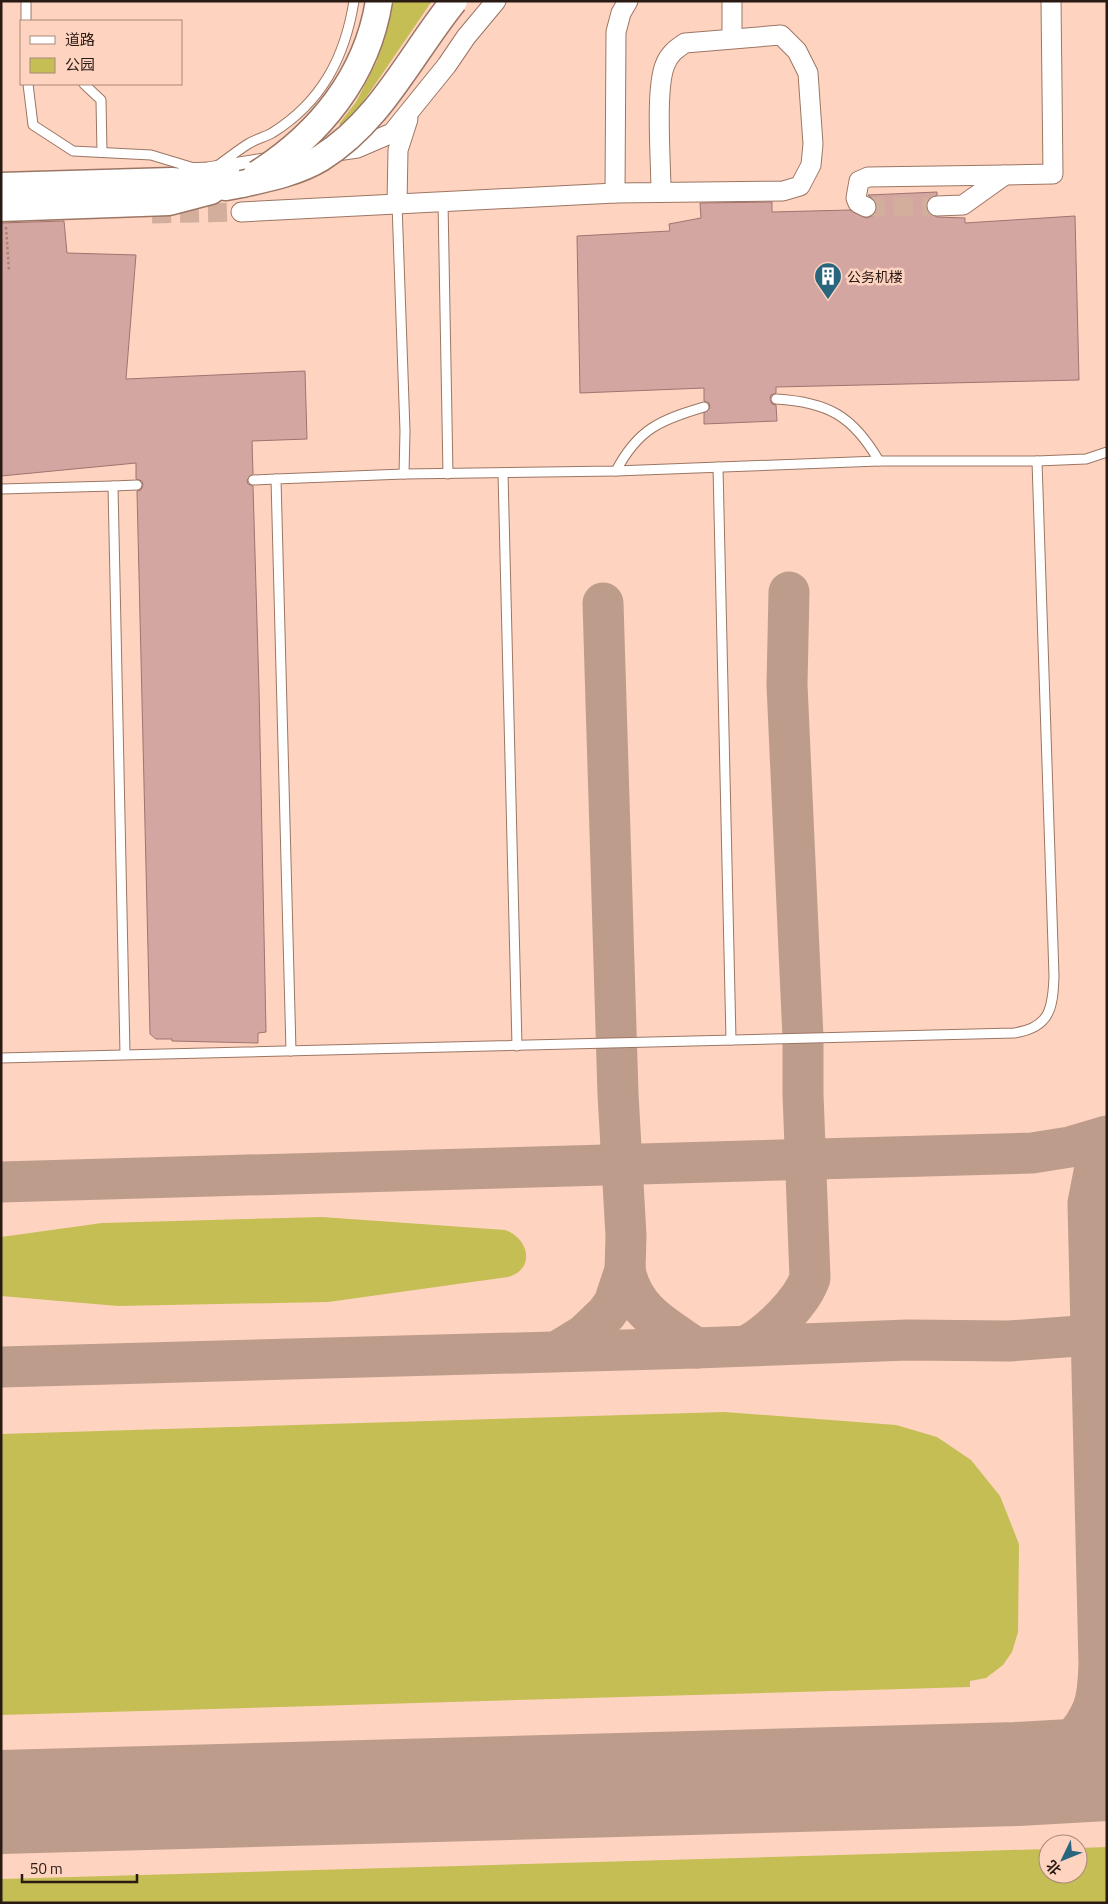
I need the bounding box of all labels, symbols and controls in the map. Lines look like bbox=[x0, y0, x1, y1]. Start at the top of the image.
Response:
legend bbox=[20, 20, 182, 85]
text: 道路 bbox=[65, 28, 95, 51]
text: 公园 bbox=[65, 53, 95, 76]
building icon: 公务机楼 bbox=[813, 261, 843, 300]
place label: 公务机楼 bbox=[847, 266, 903, 287]
north arrow bbox=[1038, 1834, 1088, 1884]
scale bar bbox=[22, 1852, 138, 1884]
text: 北 bbox=[1041, 1856, 1066, 1880]
text: 50 m bbox=[30, 1857, 63, 1880]

